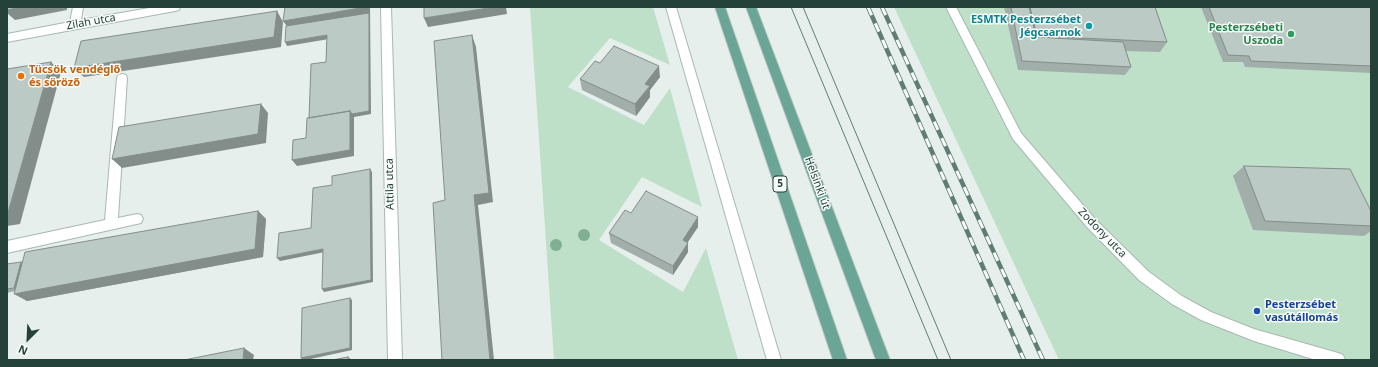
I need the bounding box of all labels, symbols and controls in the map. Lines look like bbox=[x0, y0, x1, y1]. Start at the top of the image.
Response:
street label: Zilah utca bbox=[65, 11, 117, 33]
place label: ESMTK Pesterzsébet Jégcsarnok bbox=[971, 13, 1081, 39]
marker: ESMTK Pesterzsébet Jégcsarnok bbox=[1084, 21, 1094, 31]
place label: Pesterzsébeti Uszoda bbox=[1209, 21, 1283, 47]
marker: Pesterzsébeti Uszoda bbox=[1286, 29, 1296, 39]
place label: Tücsök vendéglő és söröző bbox=[29, 63, 120, 89]
marker: Tücsök vendéglő és söröző bbox=[16, 71, 26, 81]
street label: Helsinki út bbox=[801, 155, 833, 211]
street label: Attila utca bbox=[383, 158, 397, 210]
road number: 5 bbox=[773, 176, 787, 192]
street label: Zodony utca bbox=[1075, 205, 1129, 261]
place label: Pesterzsébet vasútállomás bbox=[1265, 298, 1338, 324]
marker: Pesterzsébet vasútállomás bbox=[1252, 306, 1262, 316]
north arrow bbox=[8, 319, 48, 359]
text: N bbox=[16, 342, 30, 359]

